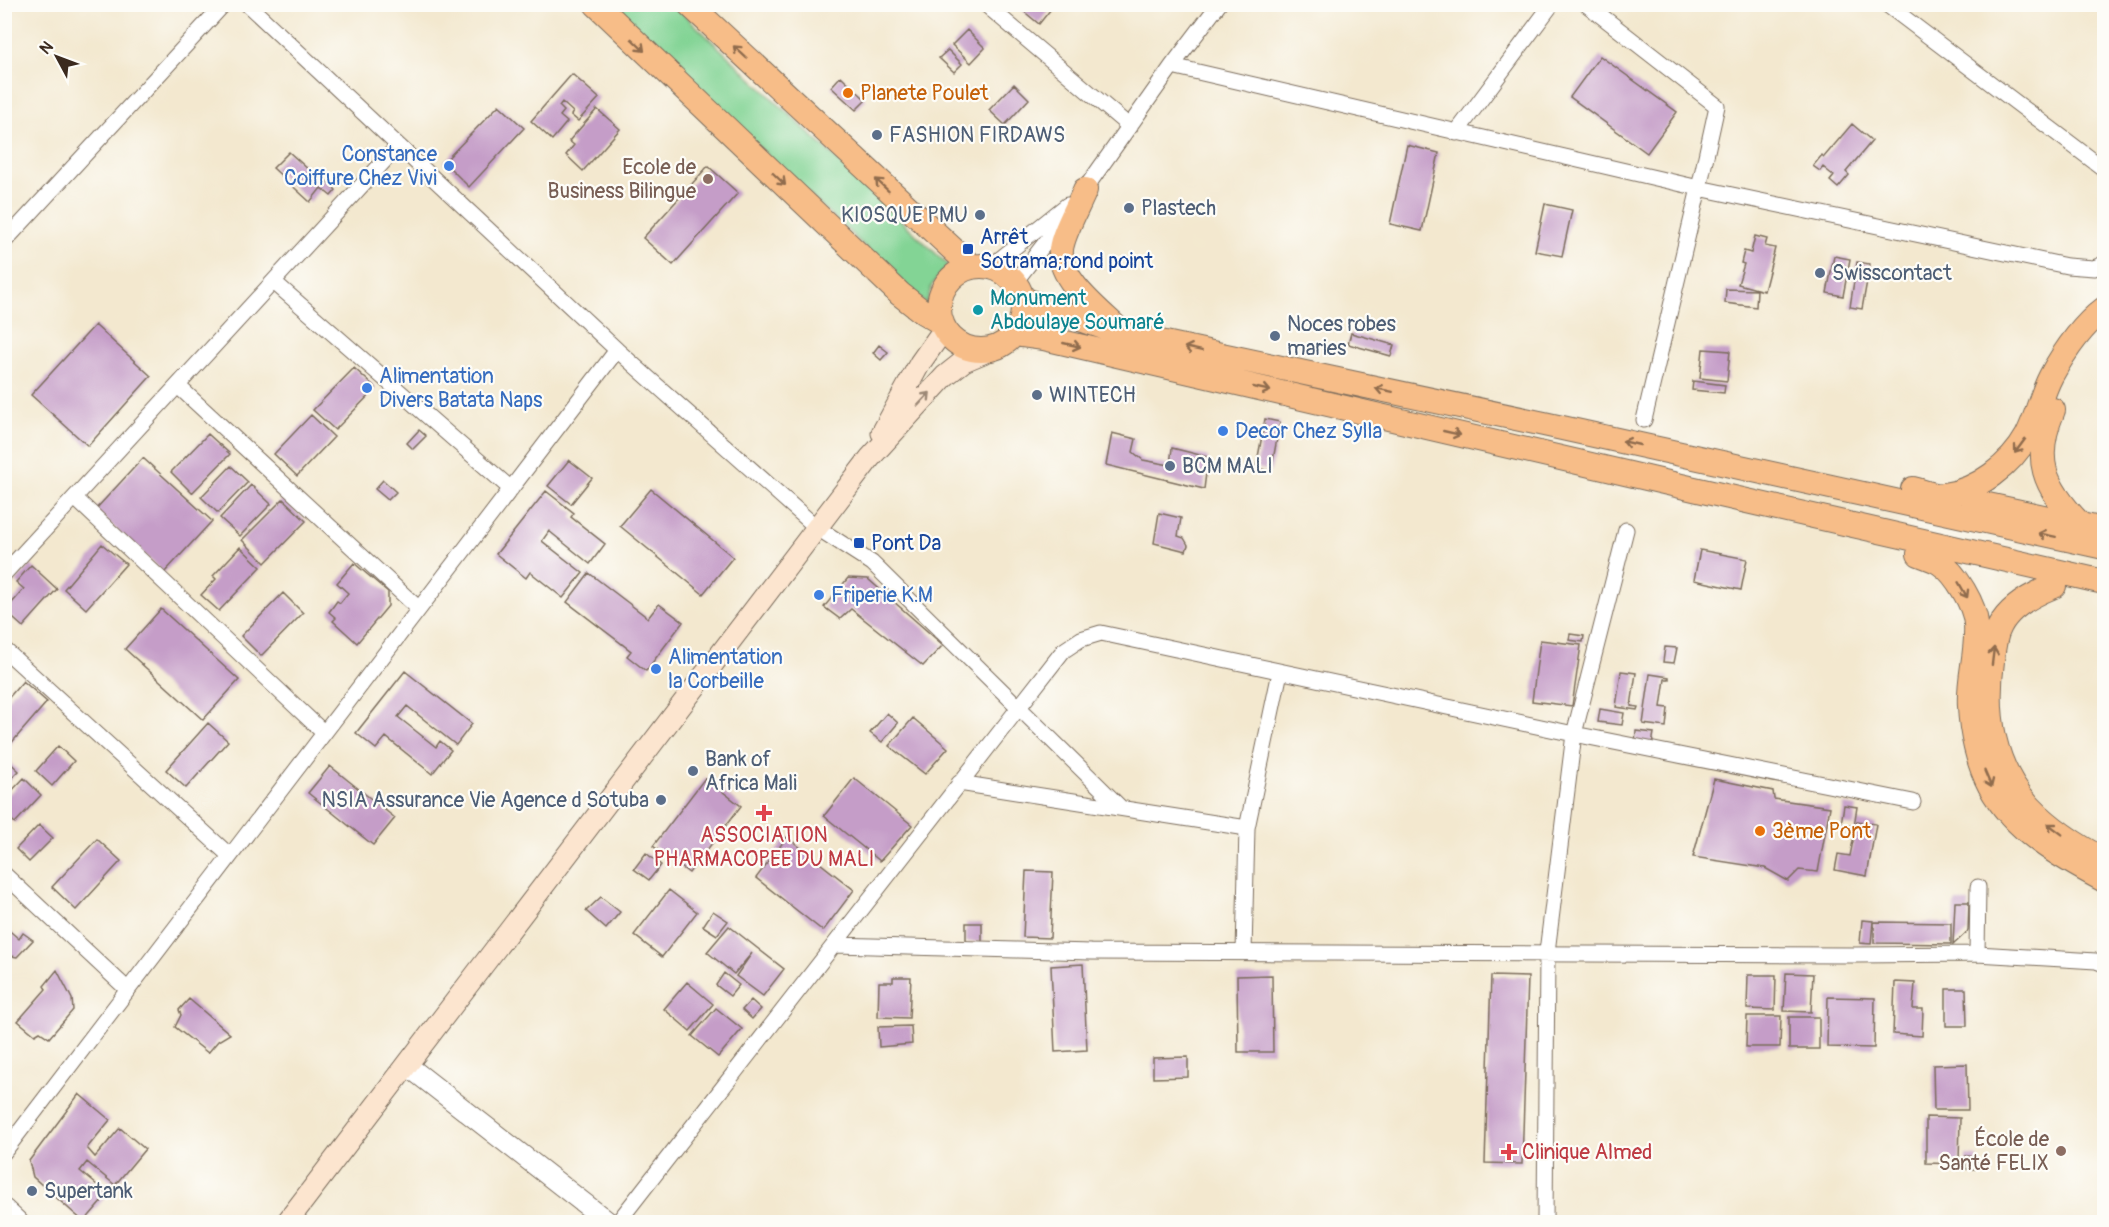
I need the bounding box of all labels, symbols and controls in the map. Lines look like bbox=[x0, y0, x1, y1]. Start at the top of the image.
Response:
north arrow bbox=[27, 27, 87, 87]
text: N bbox=[35, 37, 58, 58]
one-way arrow bbox=[630, 38, 645, 52]
one-way arrow bbox=[732, 45, 747, 59]
place label: Planete Poulet bbox=[860, 80, 989, 107]
marker: Planete Poulet bbox=[841, 86, 855, 100]
place label: FASHION FIRDAWS bbox=[889, 122, 1065, 149]
marker: FASHION FIRDAWS bbox=[870, 128, 884, 142]
place label: Constance Coiffure Chez Vivi bbox=[284, 141, 438, 192]
place label: Ecole de Business Bilingue bbox=[548, 154, 697, 205]
marker: Constance Coiffure Chez Vivi bbox=[442, 159, 456, 173]
marker: Ecole de Business Bilingue bbox=[701, 172, 715, 186]
one-way arrow bbox=[772, 172, 787, 186]
one-way arrow bbox=[875, 178, 890, 192]
place label: Plastech bbox=[1141, 195, 1216, 222]
marker: Plastech bbox=[1122, 201, 1136, 215]
place label: KIOSQUE PMU bbox=[841, 202, 968, 229]
marker: KIOSQUE PMU bbox=[973, 208, 987, 222]
place label: Arrêt Sotrama;rond point bbox=[980, 224, 1154, 275]
marker: Arrêt Sotrama;rond point bbox=[961, 242, 975, 256]
place label: Swisscontact bbox=[1832, 260, 1952, 287]
marker: Swisscontact bbox=[1813, 266, 1827, 280]
place label: Monument Abdoulaye Soumaré bbox=[990, 285, 1165, 336]
marker: Monument Abdoulaye Soumaré bbox=[971, 303, 985, 317]
place label: Noces robes maries bbox=[1287, 311, 1396, 362]
marker: Noces robes maries bbox=[1268, 329, 1282, 343]
one-way arrow bbox=[1062, 339, 1081, 351]
one-way arrow bbox=[1184, 343, 1204, 354]
place label: Alimentation Divers Batata Naps bbox=[379, 363, 543, 414]
marker: Alimentation Divers Batata Naps bbox=[360, 381, 374, 395]
place label: WINTECH bbox=[1049, 382, 1136, 409]
one-way arrow bbox=[1252, 383, 1271, 395]
one-way arrow bbox=[1375, 383, 1394, 395]
marker: WINTECH bbox=[1030, 388, 1044, 402]
one-way arrow bbox=[916, 392, 931, 407]
place label: Decor Chez Sylla bbox=[1235, 418, 1382, 445]
marker: Decor Chez Sylla bbox=[1216, 424, 1230, 438]
one-way arrow bbox=[1442, 428, 1461, 439]
one-way arrow bbox=[1622, 437, 1641, 449]
one-way arrow bbox=[2014, 437, 2026, 453]
place label: BCM MALI bbox=[1182, 453, 1273, 480]
marker: BCM MALI bbox=[1163, 459, 1177, 473]
one-way arrow bbox=[2038, 529, 2058, 540]
place label: Pont Da bbox=[871, 530, 941, 557]
marker: Pont Da bbox=[852, 536, 866, 550]
one-way arrow bbox=[1957, 581, 1969, 598]
place label: Friperie K.M bbox=[831, 582, 933, 609]
marker: Friperie K.M bbox=[812, 588, 826, 602]
place label: Alimentation la Corbeille bbox=[668, 644, 783, 695]
one-way arrow bbox=[1987, 646, 1998, 666]
marker: Alimentation la Corbeille bbox=[649, 662, 663, 676]
place label: Bank of Africa Mali bbox=[705, 746, 797, 797]
marker: Bank of Africa Mali bbox=[686, 764, 700, 778]
one-way arrow bbox=[1983, 770, 1994, 788]
place label: NSIA Assurance Vie Agence d Sotuba bbox=[322, 787, 649, 814]
marker: NSIA Assurance Vie Agence d Sotuba bbox=[654, 793, 668, 807]
marker: ASSOCIATION PHARMACOPEE DU MALI bbox=[757, 806, 771, 820]
place label: 3ème Pont bbox=[1772, 818, 1872, 845]
place label: ASSOCIATION PHARMACOPEE DU MALI bbox=[653, 822, 875, 873]
one-way arrow bbox=[2047, 823, 2063, 836]
marker: 3ème Pont bbox=[1753, 824, 1767, 838]
place label: École de Santé FELIX bbox=[1939, 1126, 2050, 1177]
place label: Clinique Almed bbox=[1522, 1139, 1652, 1166]
marker: Clinique Almed bbox=[1500, 1143, 1518, 1161]
marker: École de Santé FELIX bbox=[2054, 1144, 2068, 1158]
place label: Supertank bbox=[44, 1178, 133, 1205]
marker: Supertank bbox=[25, 1184, 39, 1198]

